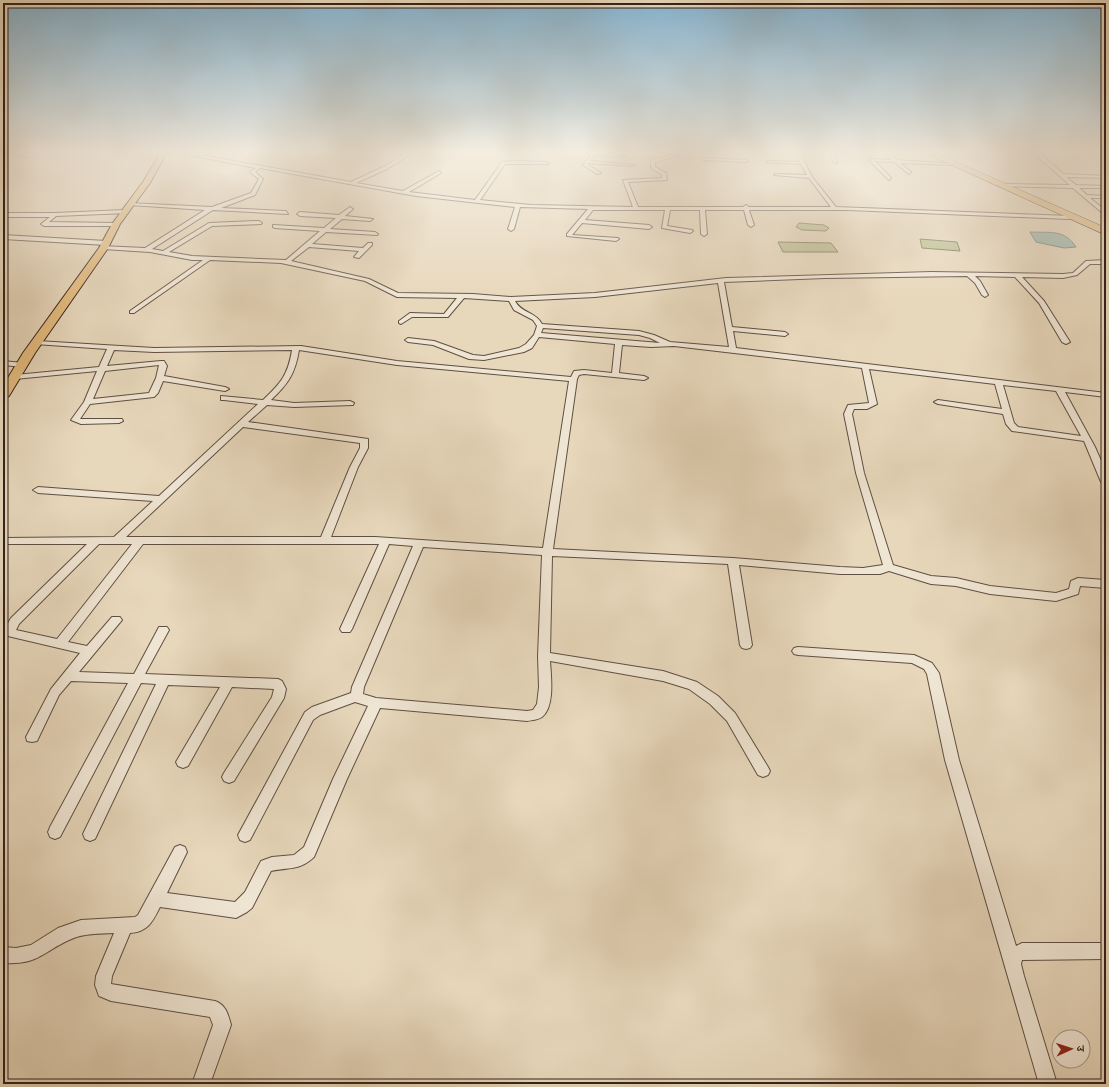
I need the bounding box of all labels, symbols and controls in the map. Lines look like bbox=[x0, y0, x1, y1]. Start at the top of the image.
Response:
north arrow bbox=[1051, 1029, 1091, 1069]
text: उ bbox=[1074, 1044, 1087, 1053]

